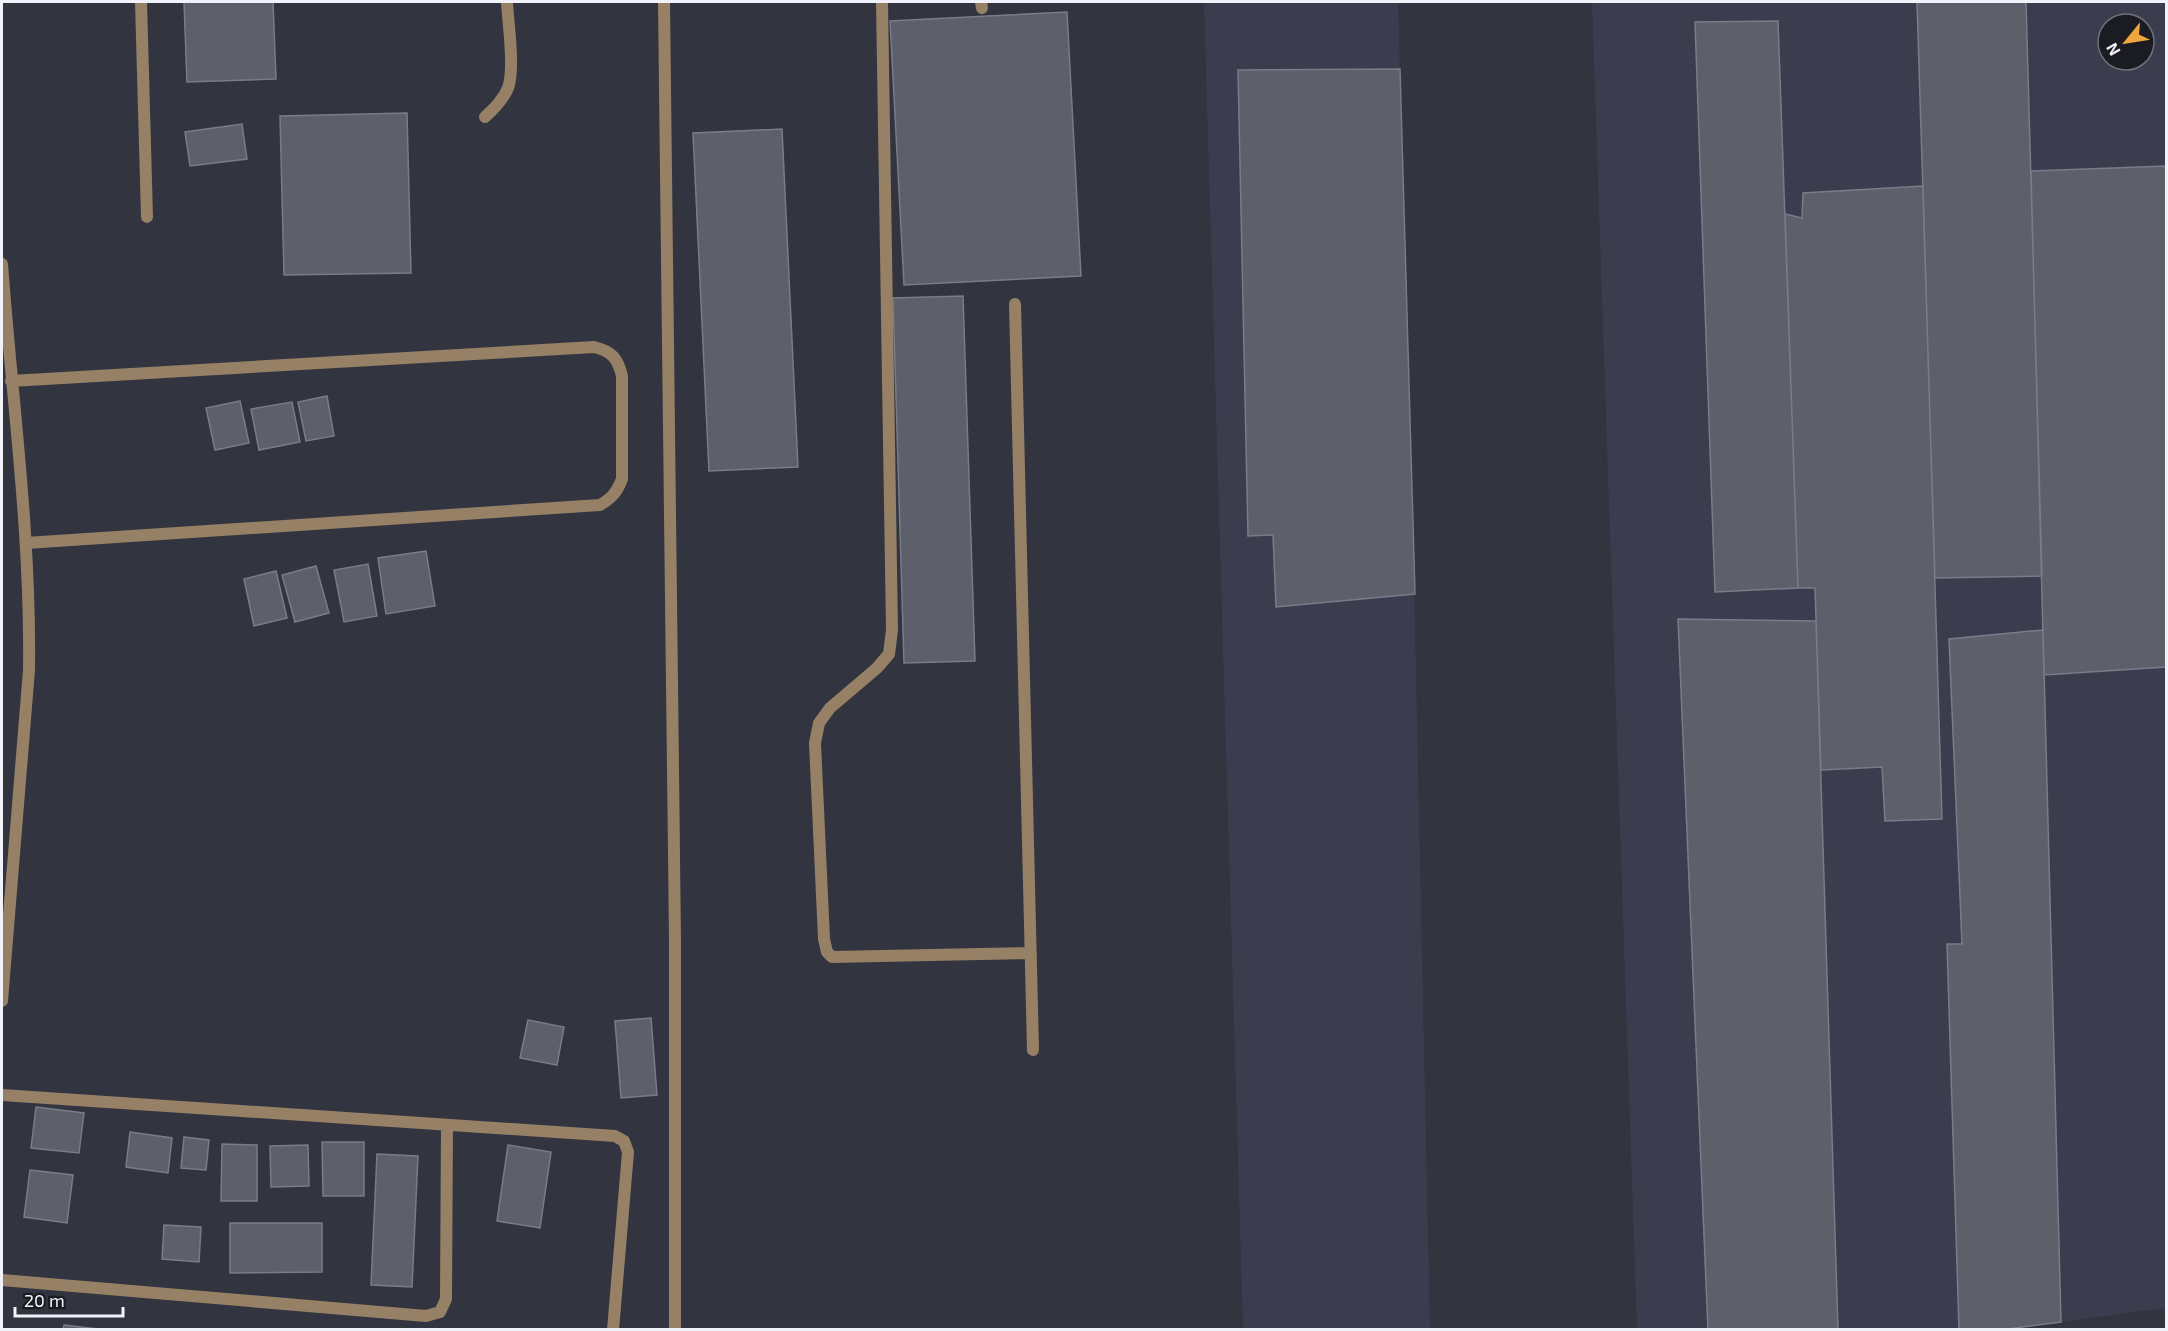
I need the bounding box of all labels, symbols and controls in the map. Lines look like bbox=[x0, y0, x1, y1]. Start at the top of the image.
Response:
north arrow bbox=[2096, 12, 2156, 72]
text: N bbox=[2101, 40, 2124, 60]
scale bar bbox=[15, 1280, 123, 1318]
text: 20 m bbox=[24, 1289, 65, 1311]

